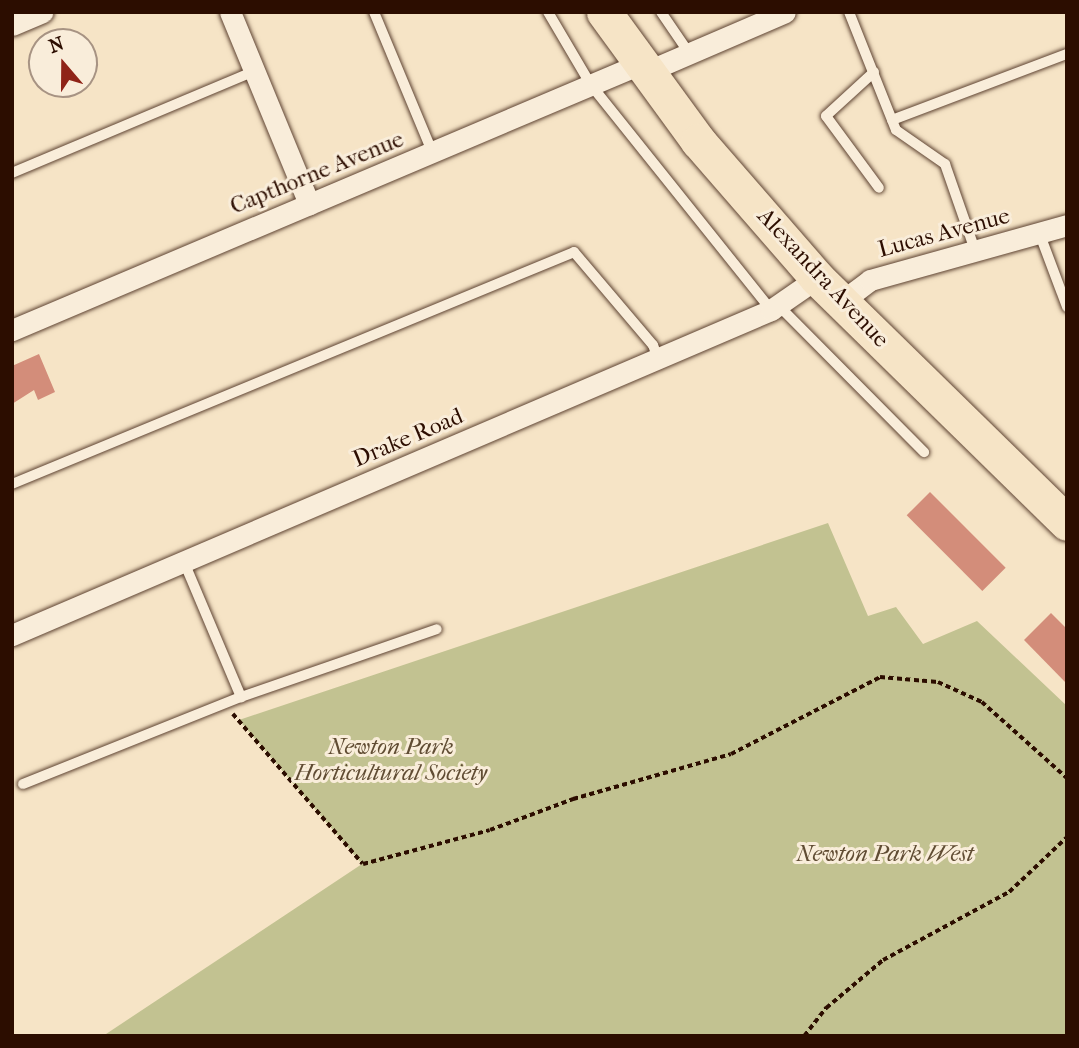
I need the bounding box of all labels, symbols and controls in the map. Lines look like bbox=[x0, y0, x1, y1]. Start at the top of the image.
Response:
north arrow bbox=[28, 28, 98, 98]
text: N bbox=[46, 32, 67, 58]
street label: Capthorne Avenue bbox=[226, 126, 408, 220]
street label: Lucas Avenue bbox=[875, 202, 1013, 264]
street label: Alexandra Avenue bbox=[751, 203, 895, 353]
street label: Drake Road bbox=[349, 402, 467, 474]
park label: Newton Park Horticultural Society bbox=[295, 733, 487, 787]
park label: Newton Park West bbox=[796, 840, 974, 868]

